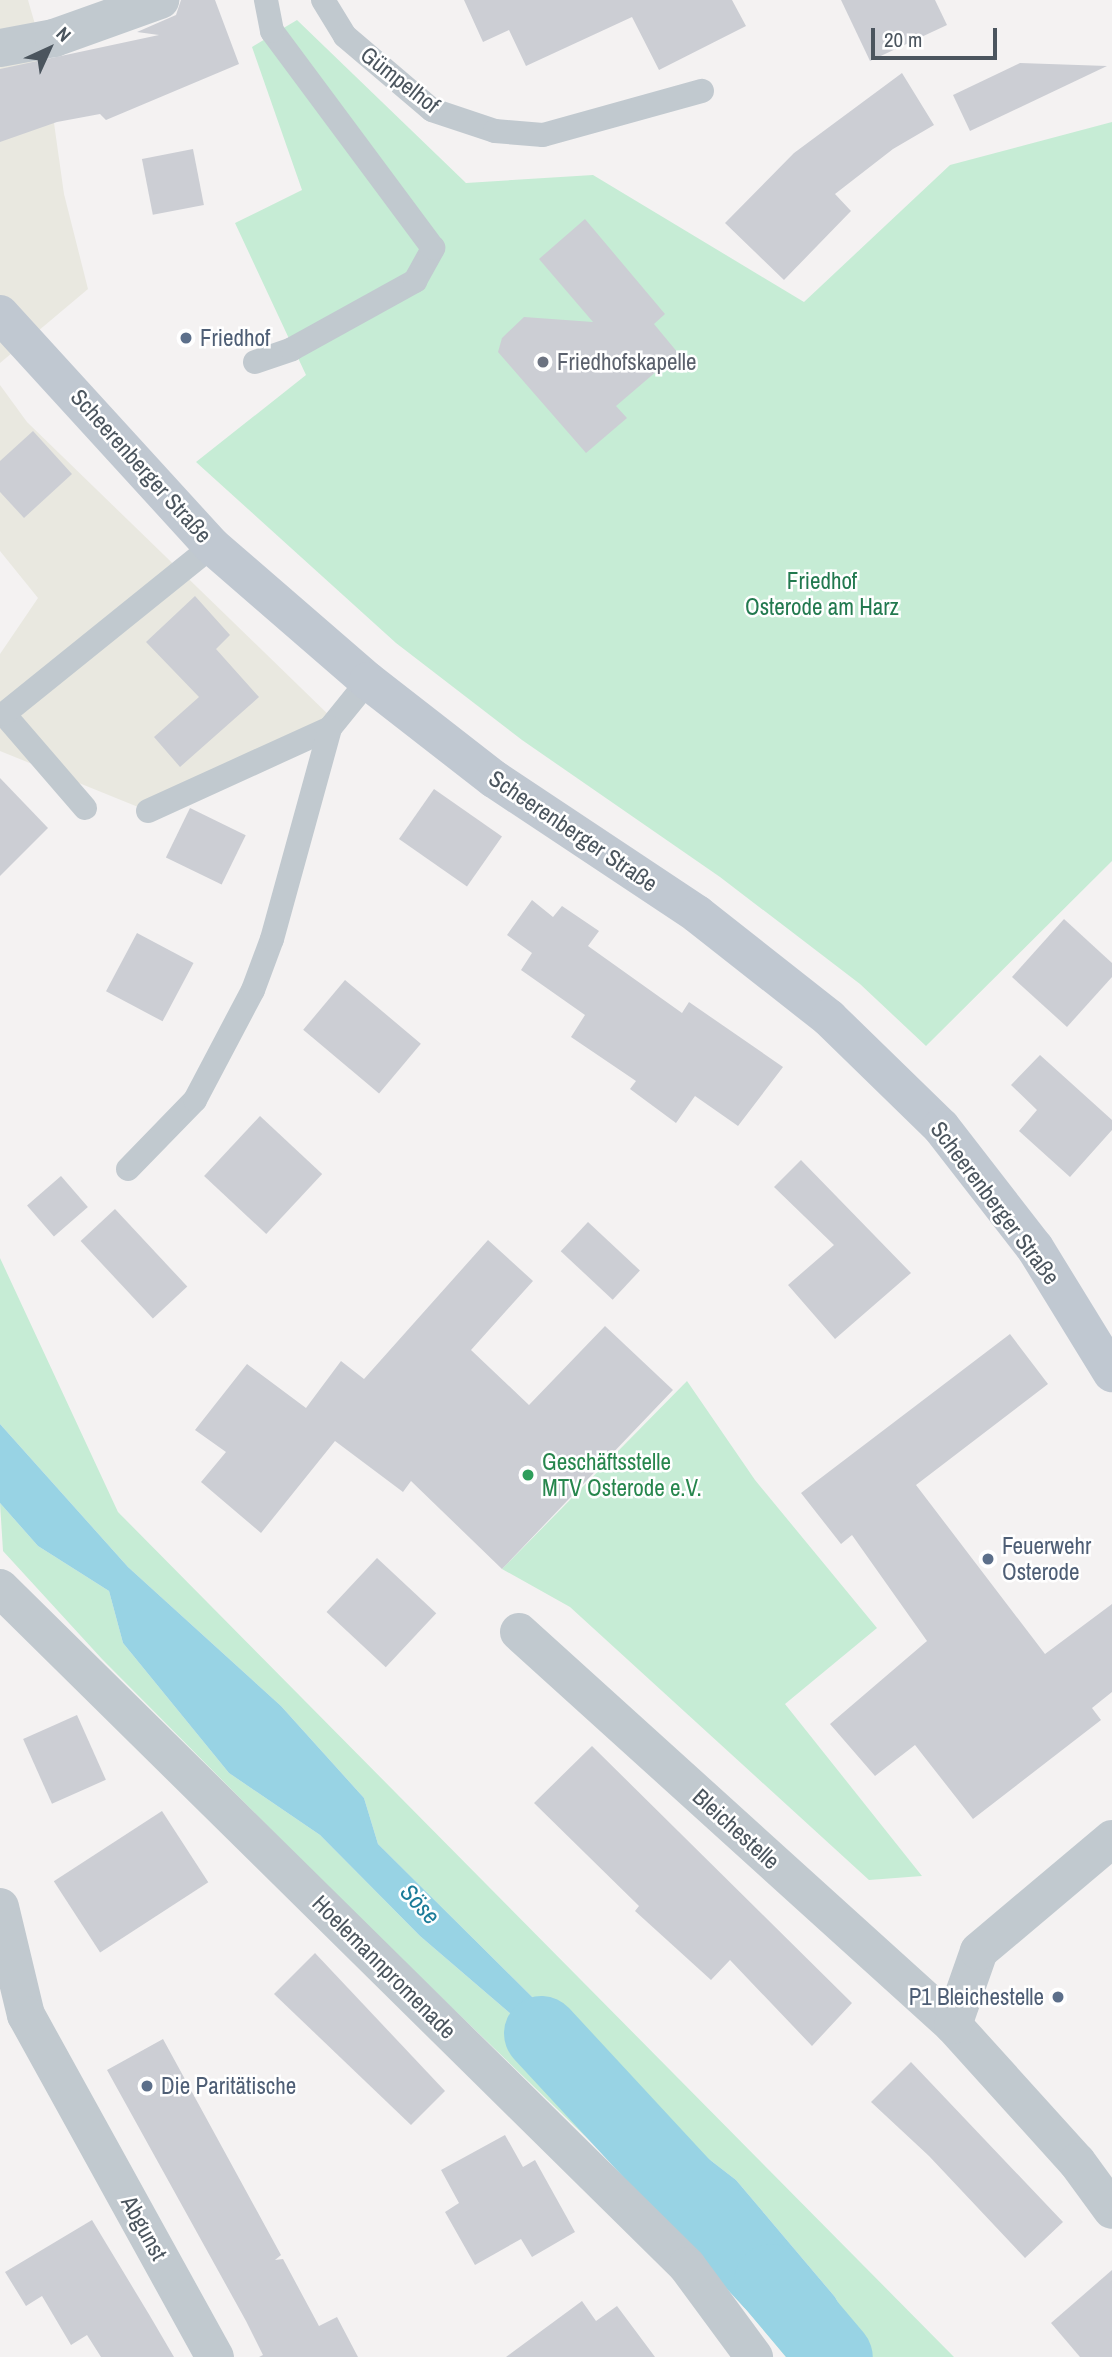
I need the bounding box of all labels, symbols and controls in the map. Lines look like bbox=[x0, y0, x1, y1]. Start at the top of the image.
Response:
north arrow bbox=[14, 14, 84, 84]
scale bar bbox=[874, 14, 1000, 58]
text: N bbox=[51, 21, 77, 47]
text: 20 m bbox=[884, 25, 922, 54]
street label: Gümpelhof bbox=[355, 41, 445, 119]
place label: Friedhof bbox=[200, 324, 270, 352]
marker: Friedhof bbox=[178, 330, 194, 346]
place label: Friedhofskapelle bbox=[557, 348, 696, 376]
marker: Friedhofskapelle bbox=[535, 354, 551, 370]
street label: Scheerenberger Straße bbox=[65, 384, 217, 548]
park label: Friedhof Osterode am Harz bbox=[745, 567, 899, 621]
street label: Scheerenberger Straße bbox=[484, 764, 662, 898]
street label: Scheerenberger Straße bbox=[925, 1116, 1065, 1290]
place label: Geschäftsstelle MTV Osterode e.V. bbox=[542, 1448, 702, 1502]
marker: Geschäftsstelle MTV Osterode e.V. bbox=[520, 1467, 536, 1483]
place label: Feuerwehr Osterode bbox=[1002, 1532, 1091, 1586]
marker: Feuerwehr Osterode bbox=[980, 1551, 996, 1567]
street label: Bleichestelle bbox=[687, 1783, 785, 1875]
water label: Söse bbox=[394, 1878, 446, 1930]
street label: Hoelemannpromenade bbox=[306, 1889, 462, 2045]
place label: P1 Bleichestelle bbox=[909, 1983, 1044, 2011]
marker: P1 Bleichestelle bbox=[1050, 1989, 1066, 2005]
place label: Die Paritätische bbox=[161, 2072, 296, 2100]
marker: Die Paritätische bbox=[139, 2078, 155, 2094]
street label: Abgunst bbox=[115, 2191, 173, 2265]

